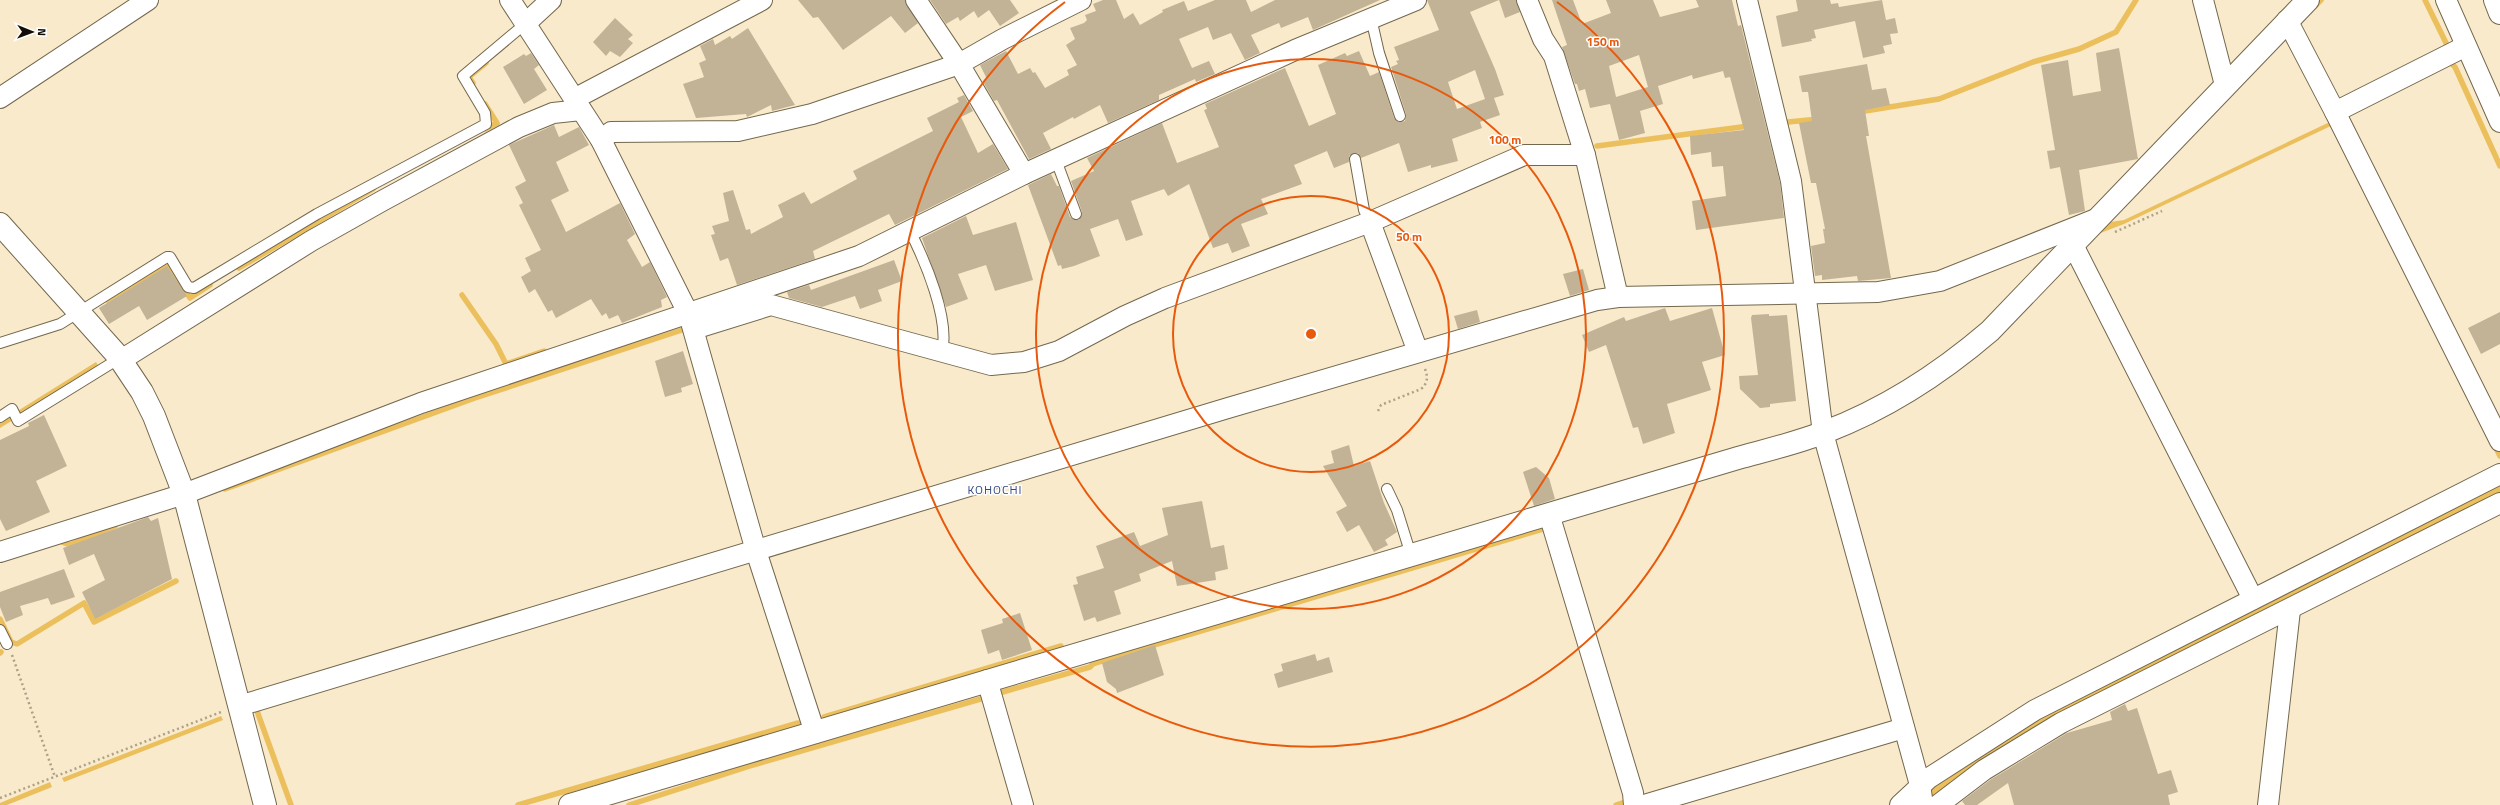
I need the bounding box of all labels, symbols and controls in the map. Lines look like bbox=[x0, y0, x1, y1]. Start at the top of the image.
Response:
north arrow bbox=[12, 12, 52, 52]
text: N bbox=[34, 28, 50, 36]
text: 150 m bbox=[1587, 32, 1619, 51]
text: 100 m bbox=[1489, 130, 1521, 149]
text: 50 m bbox=[1396, 227, 1422, 246]
centre of rings bbox=[1304, 327, 1318, 341]
district label: KOHOCHI bbox=[967, 480, 1023, 499]

